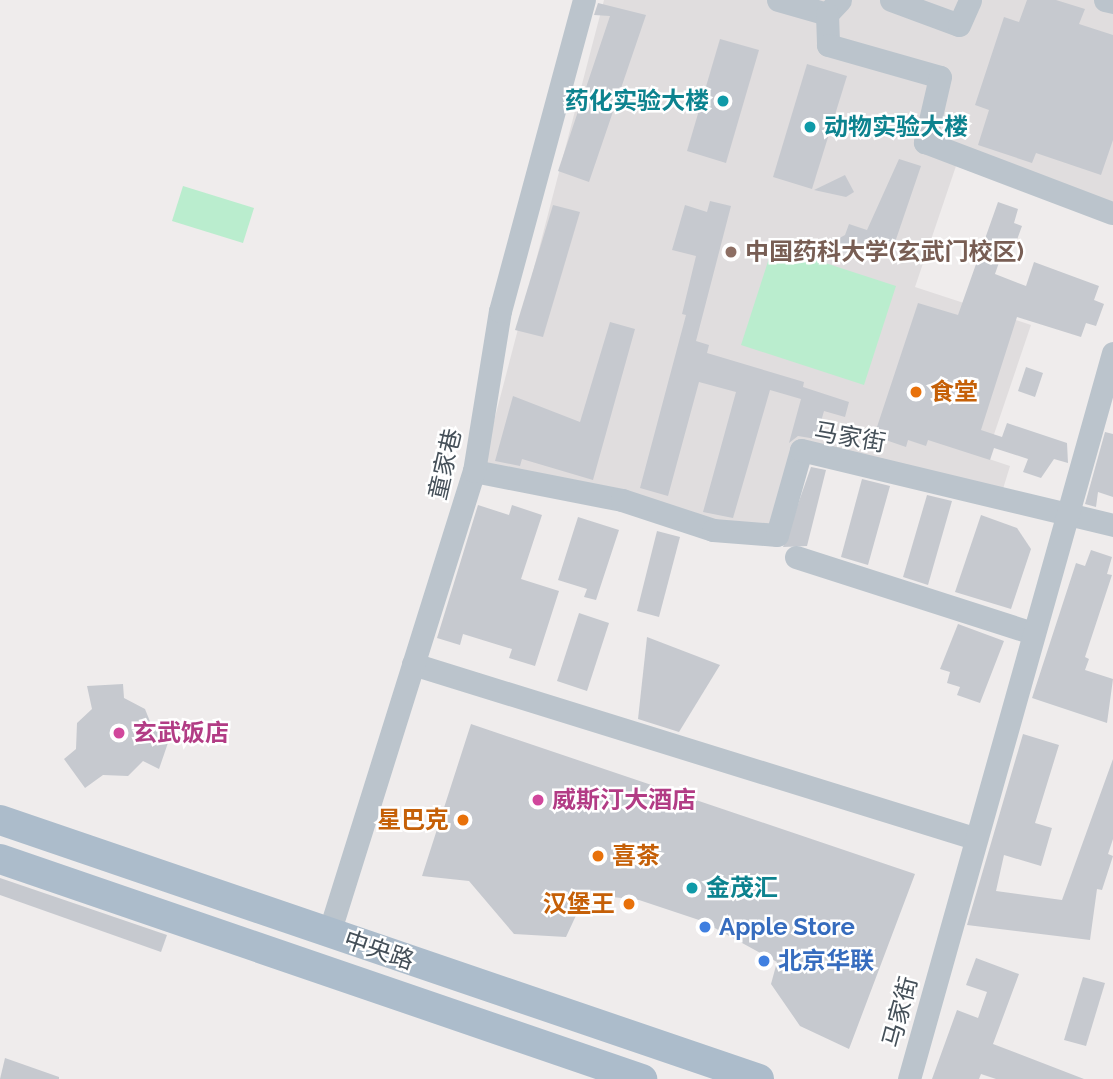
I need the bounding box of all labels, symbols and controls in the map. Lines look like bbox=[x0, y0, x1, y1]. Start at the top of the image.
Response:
place label: 药化实验大楼 bbox=[565, 87, 709, 115]
marker: 药化实验大楼 bbox=[715, 93, 731, 109]
place label: 动物实验大楼 bbox=[824, 113, 968, 141]
marker: 动物实验大楼 bbox=[802, 119, 818, 135]
place label: 中国药科大学(玄武门校区) bbox=[745, 238, 1024, 266]
marker: 中国药科大学(玄武门校区) bbox=[723, 244, 739, 260]
place label: 食堂 bbox=[930, 378, 978, 406]
marker: 食堂 bbox=[908, 384, 924, 400]
street label: 马家街 bbox=[812, 417, 888, 457]
street label: 童家巷 bbox=[423, 426, 467, 502]
place label: 玄武饭店 bbox=[133, 719, 229, 747]
marker: 玄武饭店 bbox=[111, 725, 127, 741]
place label: 威斯汀大酒店 bbox=[552, 786, 696, 814]
marker: 威斯汀大酒店 bbox=[530, 792, 546, 808]
place label: 星巴克 bbox=[377, 806, 449, 834]
marker: 星巴克 bbox=[455, 812, 471, 828]
place label: 喜茶 bbox=[612, 842, 660, 870]
marker: 喜茶 bbox=[590, 848, 606, 864]
place label: 金茂汇 bbox=[706, 874, 778, 902]
marker: 金茂汇 bbox=[684, 880, 700, 896]
place label: 汉堡王 bbox=[543, 890, 615, 918]
marker: 汉堡王 bbox=[621, 896, 637, 912]
place label: Apple Store bbox=[719, 913, 855, 941]
marker: Apple Store bbox=[697, 919, 713, 935]
street label: 中央路 bbox=[340, 925, 418, 975]
place label: 北京华联 bbox=[778, 947, 874, 975]
marker: 北京华联 bbox=[756, 953, 772, 969]
street label: 马家街 bbox=[877, 973, 923, 1051]

